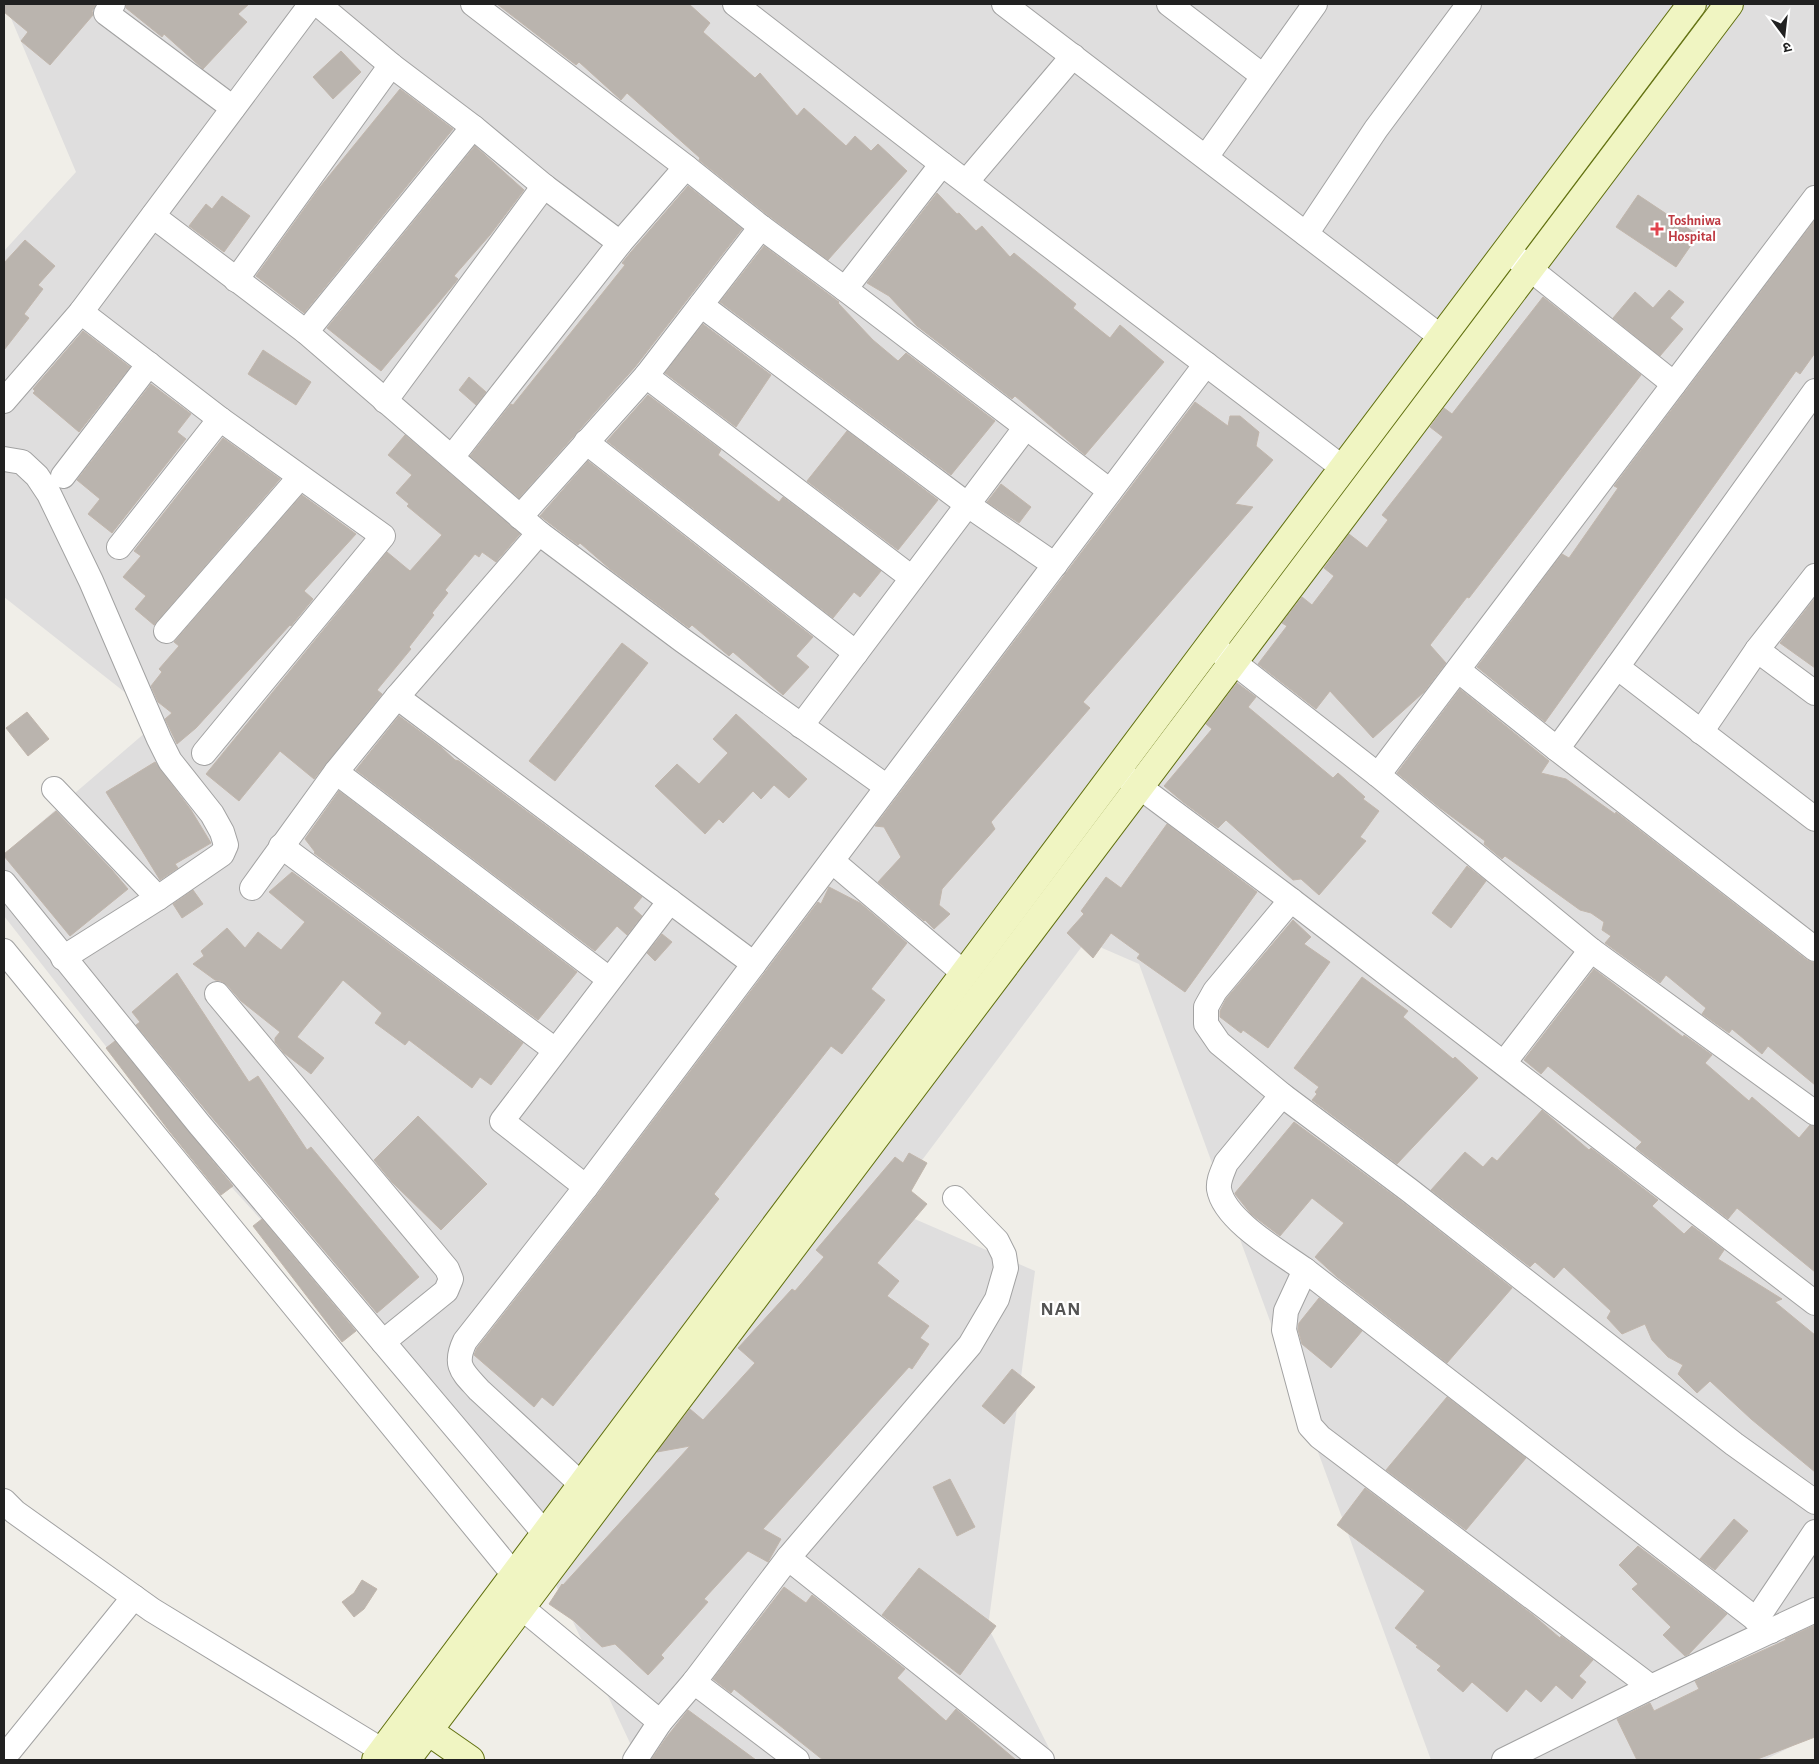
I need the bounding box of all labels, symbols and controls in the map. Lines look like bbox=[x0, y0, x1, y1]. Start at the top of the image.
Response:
north arrow bbox=[1759, 10, 1809, 60]
text: उ bbox=[1781, 39, 1793, 55]
place label: Toshniwa Hospital bbox=[1668, 214, 1721, 244]
marker: Toshniwa Hospital bbox=[1650, 222, 1664, 236]
district label: NAN bbox=[1041, 1300, 1081, 1319]

